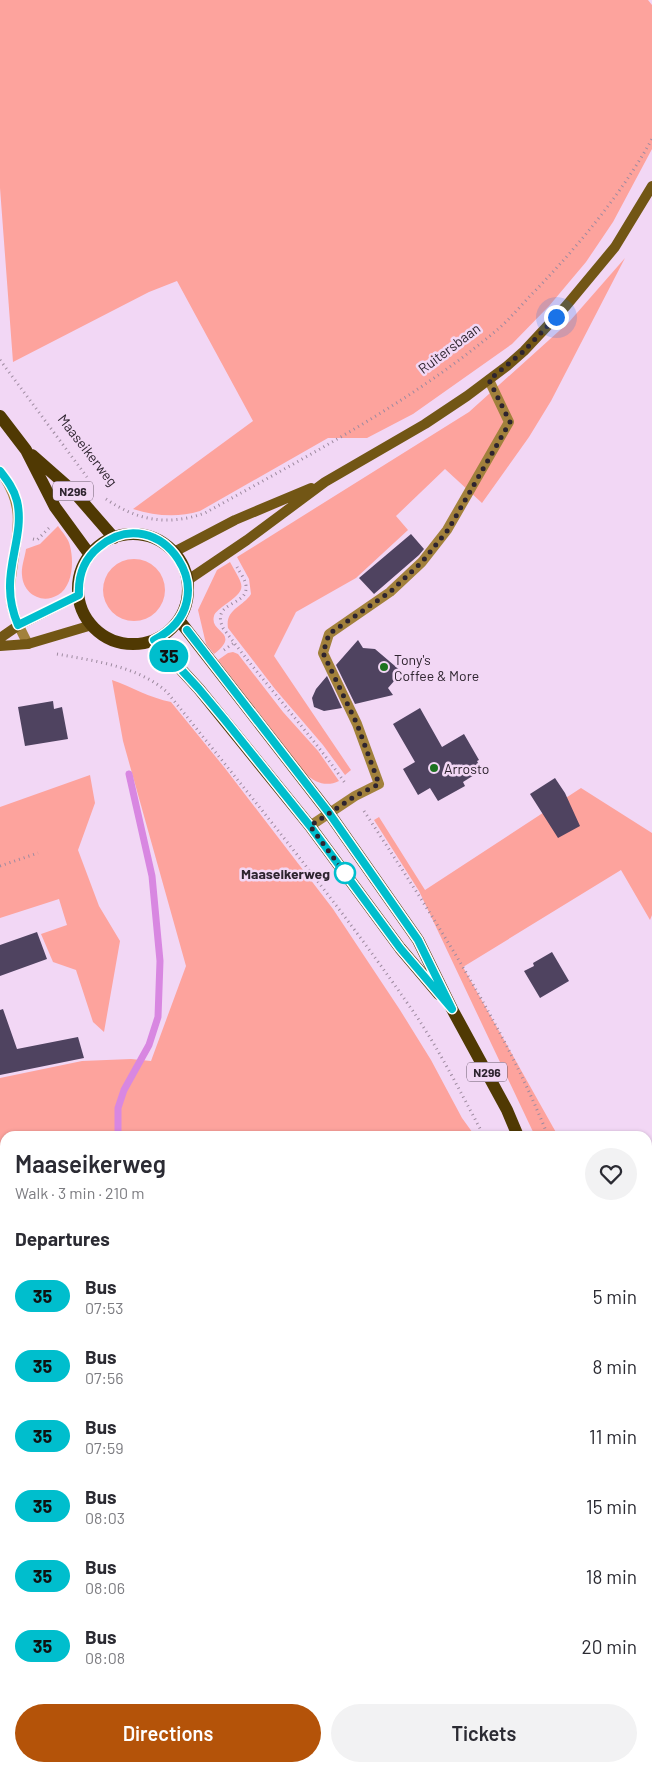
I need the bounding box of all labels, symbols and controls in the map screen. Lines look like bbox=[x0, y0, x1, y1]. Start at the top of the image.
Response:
your location bbox=[544, 305, 569, 330]
street label: Ruitersbaan bbox=[415, 319, 483, 377]
street label: Maaseikerweg bbox=[55, 411, 121, 489]
road number: N296 bbox=[53, 482, 93, 501]
line badge: 35 bbox=[146, 640, 192, 672]
text: 35 bbox=[159, 645, 179, 667]
place label: Tony's Coffee & More bbox=[394, 651, 479, 684]
marker: Tony's Coffee & More bbox=[378, 661, 390, 673]
place label: Arrosto bbox=[444, 760, 490, 777]
marker: Arrosto bbox=[428, 762, 440, 774]
marker: Maaseikerweg bbox=[334, 862, 356, 884]
place label: Maaseikerweg bbox=[241, 865, 330, 882]
road number: N296 bbox=[467, 1062, 507, 1082]
button: heart bbox=[585, 1148, 637, 1200]
text: Maaseikerweg bbox=[15, 1149, 166, 1178]
text: Walk · 3 min · 210 m bbox=[15, 1183, 145, 1202]
text: Departures bbox=[15, 1227, 110, 1250]
text: Bus bbox=[85, 1275, 117, 1298]
text: 35 bbox=[33, 1285, 52, 1307]
text: 5 min bbox=[593, 1285, 637, 1308]
text: 07:53 bbox=[85, 1298, 124, 1317]
text: Bus bbox=[85, 1345, 117, 1368]
text: 35 bbox=[33, 1355, 52, 1377]
text: 8 min bbox=[593, 1355, 637, 1378]
text: 07:56 bbox=[85, 1368, 124, 1387]
text: Bus bbox=[85, 1415, 117, 1438]
text: 35 bbox=[33, 1425, 52, 1447]
text: 11 min bbox=[589, 1425, 637, 1448]
text: 07:59 bbox=[85, 1438, 124, 1457]
text: Bus bbox=[85, 1485, 117, 1508]
text: 35 bbox=[33, 1495, 52, 1517]
text: 15 min bbox=[586, 1495, 637, 1518]
text: 08:03 bbox=[85, 1508, 125, 1527]
text: Bus bbox=[85, 1555, 117, 1578]
text: 35 bbox=[33, 1565, 52, 1587]
text: 18 min bbox=[586, 1565, 637, 1588]
text: 08:06 bbox=[85, 1578, 125, 1597]
text: Bus bbox=[85, 1625, 117, 1648]
text: 35 bbox=[33, 1635, 52, 1657]
text: 20 min bbox=[581, 1635, 637, 1658]
text: 08:08 bbox=[85, 1648, 125, 1667]
button: Directions bbox=[15, 1704, 321, 1762]
button: Tickets bbox=[331, 1704, 637, 1762]

